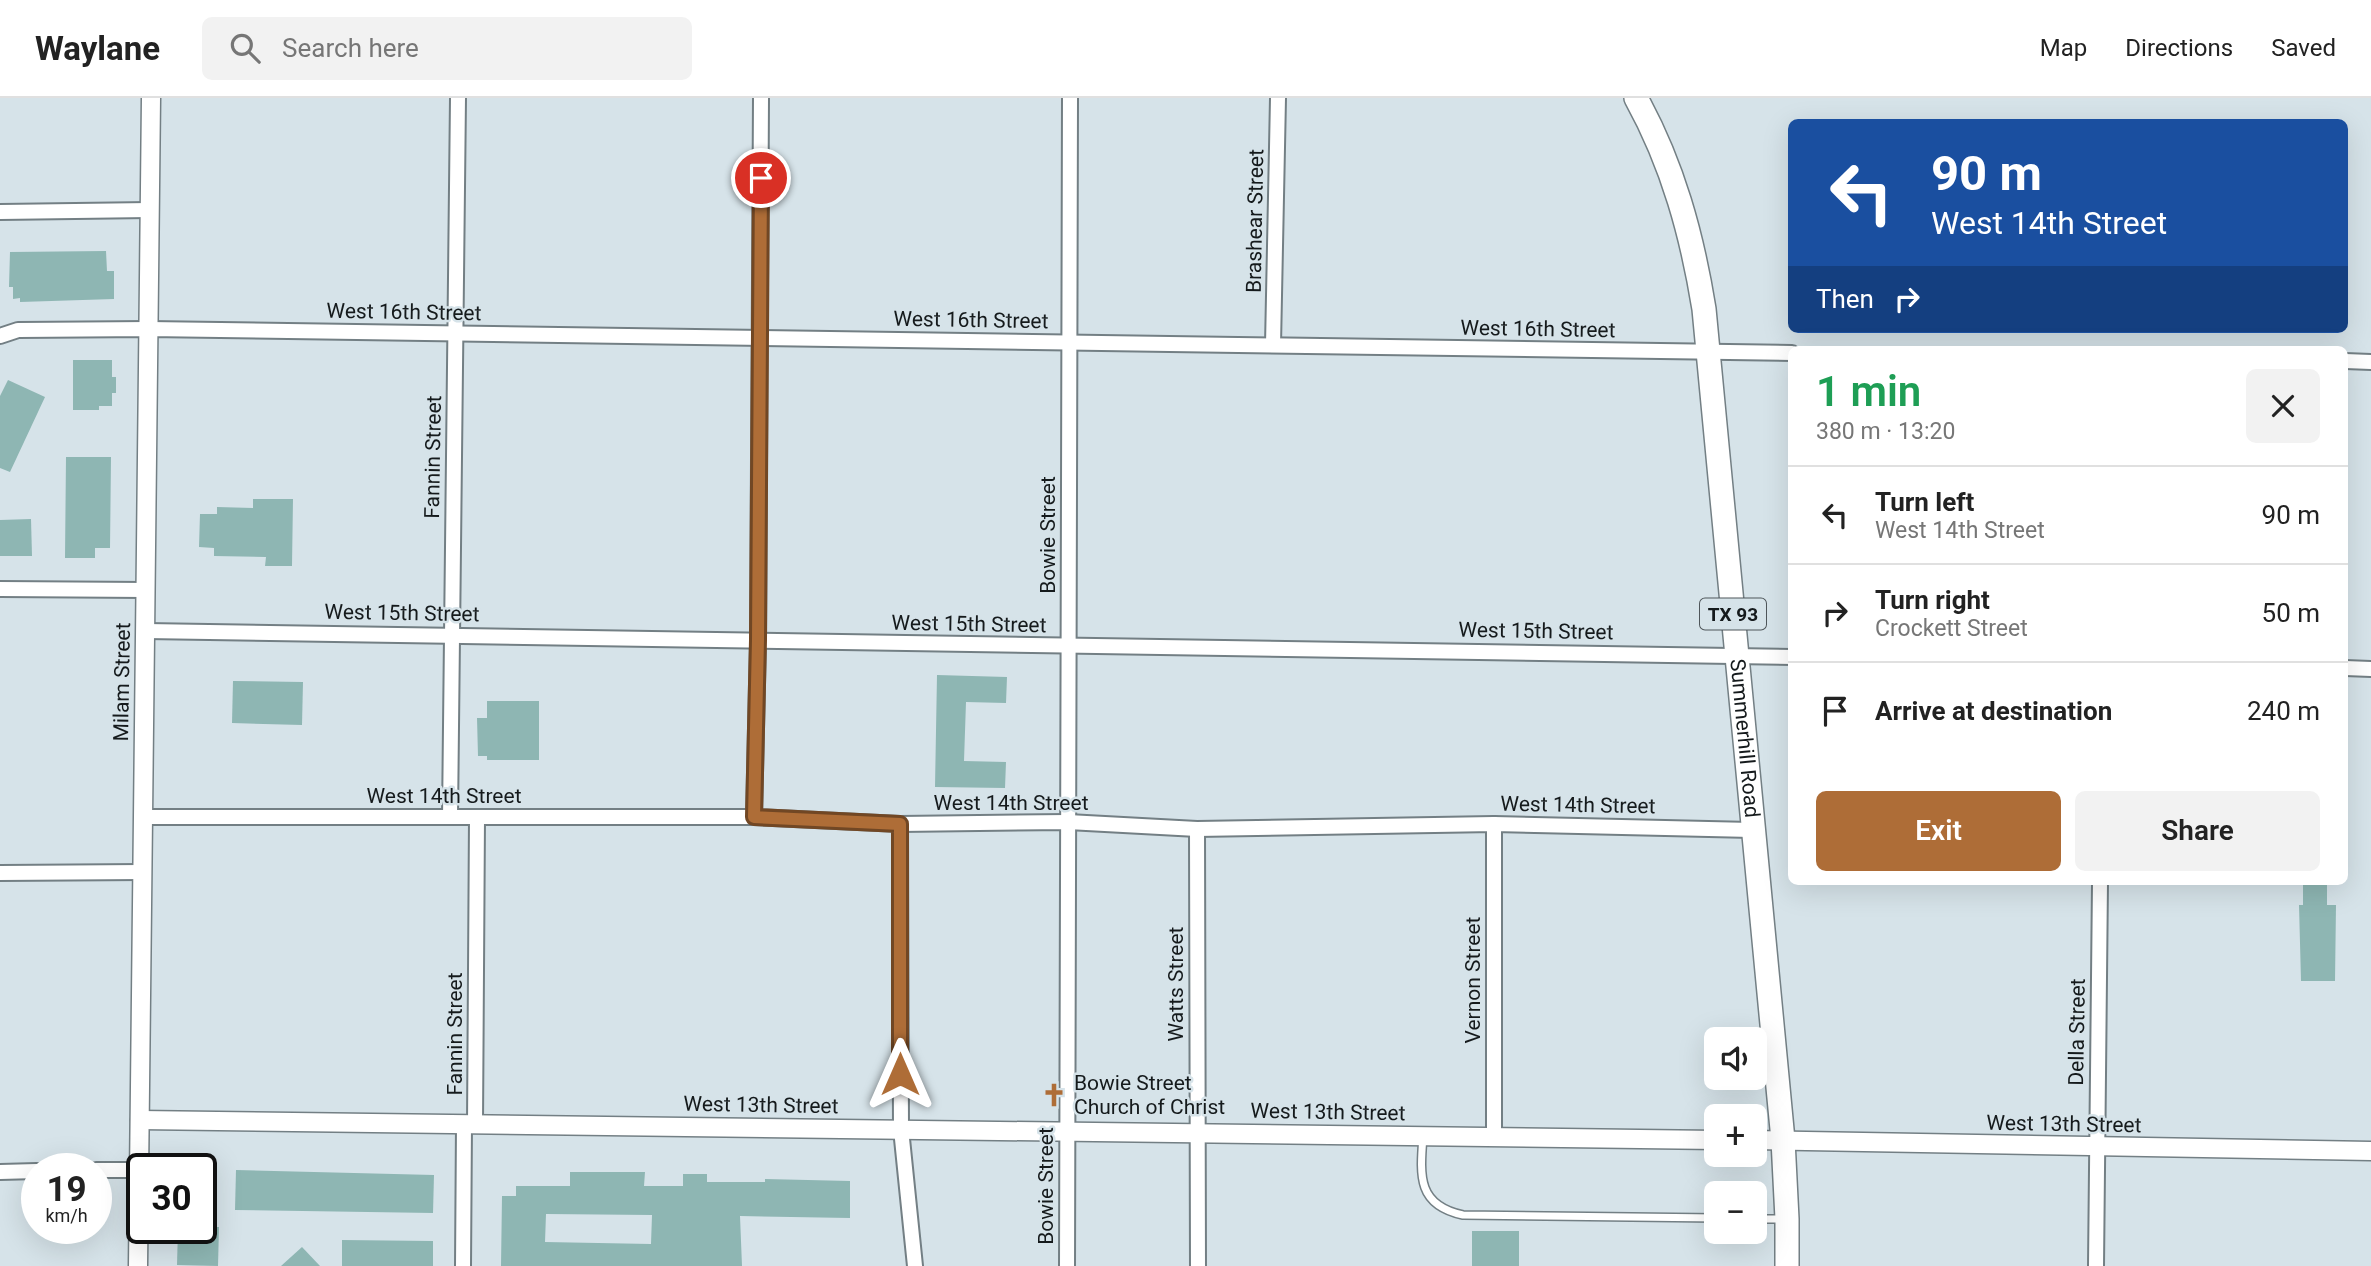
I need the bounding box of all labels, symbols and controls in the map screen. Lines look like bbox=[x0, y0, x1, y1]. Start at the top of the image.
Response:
search box bbox=[202, 17, 692, 80]
text: Waylane bbox=[35, 29, 160, 68]
icon: search bbox=[226, 29, 264, 67]
text: Search here bbox=[282, 33, 419, 63]
text: Map bbox=[2040, 34, 2087, 62]
text: Directions bbox=[2125, 34, 2233, 62]
text: Saved bbox=[2271, 34, 2336, 62]
text: 90 m bbox=[1931, 145, 2042, 202]
icon: left bbox=[1816, 147, 1907, 238]
pin bbox=[731, 148, 791, 208]
street label: Brashear Street bbox=[1242, 149, 1268, 293]
icon: arrive bbox=[742, 159, 780, 197]
text: West 14th Street bbox=[1931, 204, 2167, 242]
icon: right bbox=[1888, 280, 1926, 318]
text: Then bbox=[1816, 284, 1874, 314]
street label: West 16th Street bbox=[326, 299, 482, 325]
street label: West 16th Street bbox=[893, 307, 1049, 333]
street label: West 16th Street bbox=[1460, 316, 1616, 342]
text: 1 min bbox=[1816, 367, 1921, 416]
button: close bbox=[2246, 369, 2320, 443]
street label: Fannin Street bbox=[420, 395, 446, 519]
text: 380 m · 13:20 bbox=[1816, 418, 1955, 445]
street label: Bowie Street bbox=[1036, 476, 1060, 594]
text: Turn left bbox=[1875, 487, 1974, 517]
icon: left bbox=[1816, 496, 1854, 534]
text: 90 m bbox=[2262, 500, 2320, 530]
text: West 14th Street bbox=[1875, 517, 2045, 544]
text: Turn right bbox=[1875, 585, 1990, 615]
icon: right bbox=[1816, 594, 1854, 632]
road number: TX 93 bbox=[1700, 598, 1766, 629]
text: 50 m bbox=[2262, 598, 2320, 628]
street label: West 15th Street bbox=[324, 600, 480, 626]
street label: West 15th Street bbox=[891, 611, 1047, 637]
text: Crockett Street bbox=[1875, 615, 2028, 642]
street label: West 15th Street bbox=[1458, 618, 1614, 644]
street label: Milam Street bbox=[109, 622, 135, 742]
street label: Summerhill Road bbox=[1725, 658, 1764, 819]
icon: arrive bbox=[1816, 692, 1854, 730]
text: Arrive at destination bbox=[1875, 696, 2112, 726]
text: 240 m bbox=[2247, 696, 2320, 726]
street label: West 14th Street bbox=[366, 784, 522, 808]
street label: West 14th Street bbox=[933, 791, 1089, 815]
button: Exit bbox=[1816, 791, 2061, 871]
button: Share bbox=[2075, 791, 2320, 871]
street label: West 14th Street bbox=[1500, 792, 1656, 818]
street label: Vernon Street bbox=[1461, 916, 1485, 1043]
street label: Watts Street bbox=[1164, 926, 1188, 1041]
street label: Fannin Street bbox=[443, 972, 467, 1096]
street label: Della Street bbox=[2064, 978, 2090, 1086]
map controls bbox=[1704, 1027, 1767, 1244]
button: sound bbox=[1704, 1027, 1767, 1090]
position arrow bbox=[863, 1037, 937, 1111]
place label: Bowie Street Church of Christ bbox=[1074, 1071, 1225, 1119]
church icon: Bowie Street Church of Christ bbox=[1040, 1081, 1068, 1109]
street label: West 13th Street bbox=[683, 1092, 839, 1118]
street label: West 13th Street bbox=[1250, 1099, 1406, 1125]
button: + bbox=[1704, 1104, 1767, 1167]
street label: West 13th Street bbox=[1986, 1111, 2142, 1137]
street label: Bowie Street bbox=[1034, 1127, 1058, 1245]
speed limit sign: 30 bbox=[126, 1153, 217, 1244]
text: 19 bbox=[46, 1169, 87, 1210]
button: − bbox=[1704, 1181, 1767, 1244]
text: km/h bbox=[45, 1205, 88, 1226]

